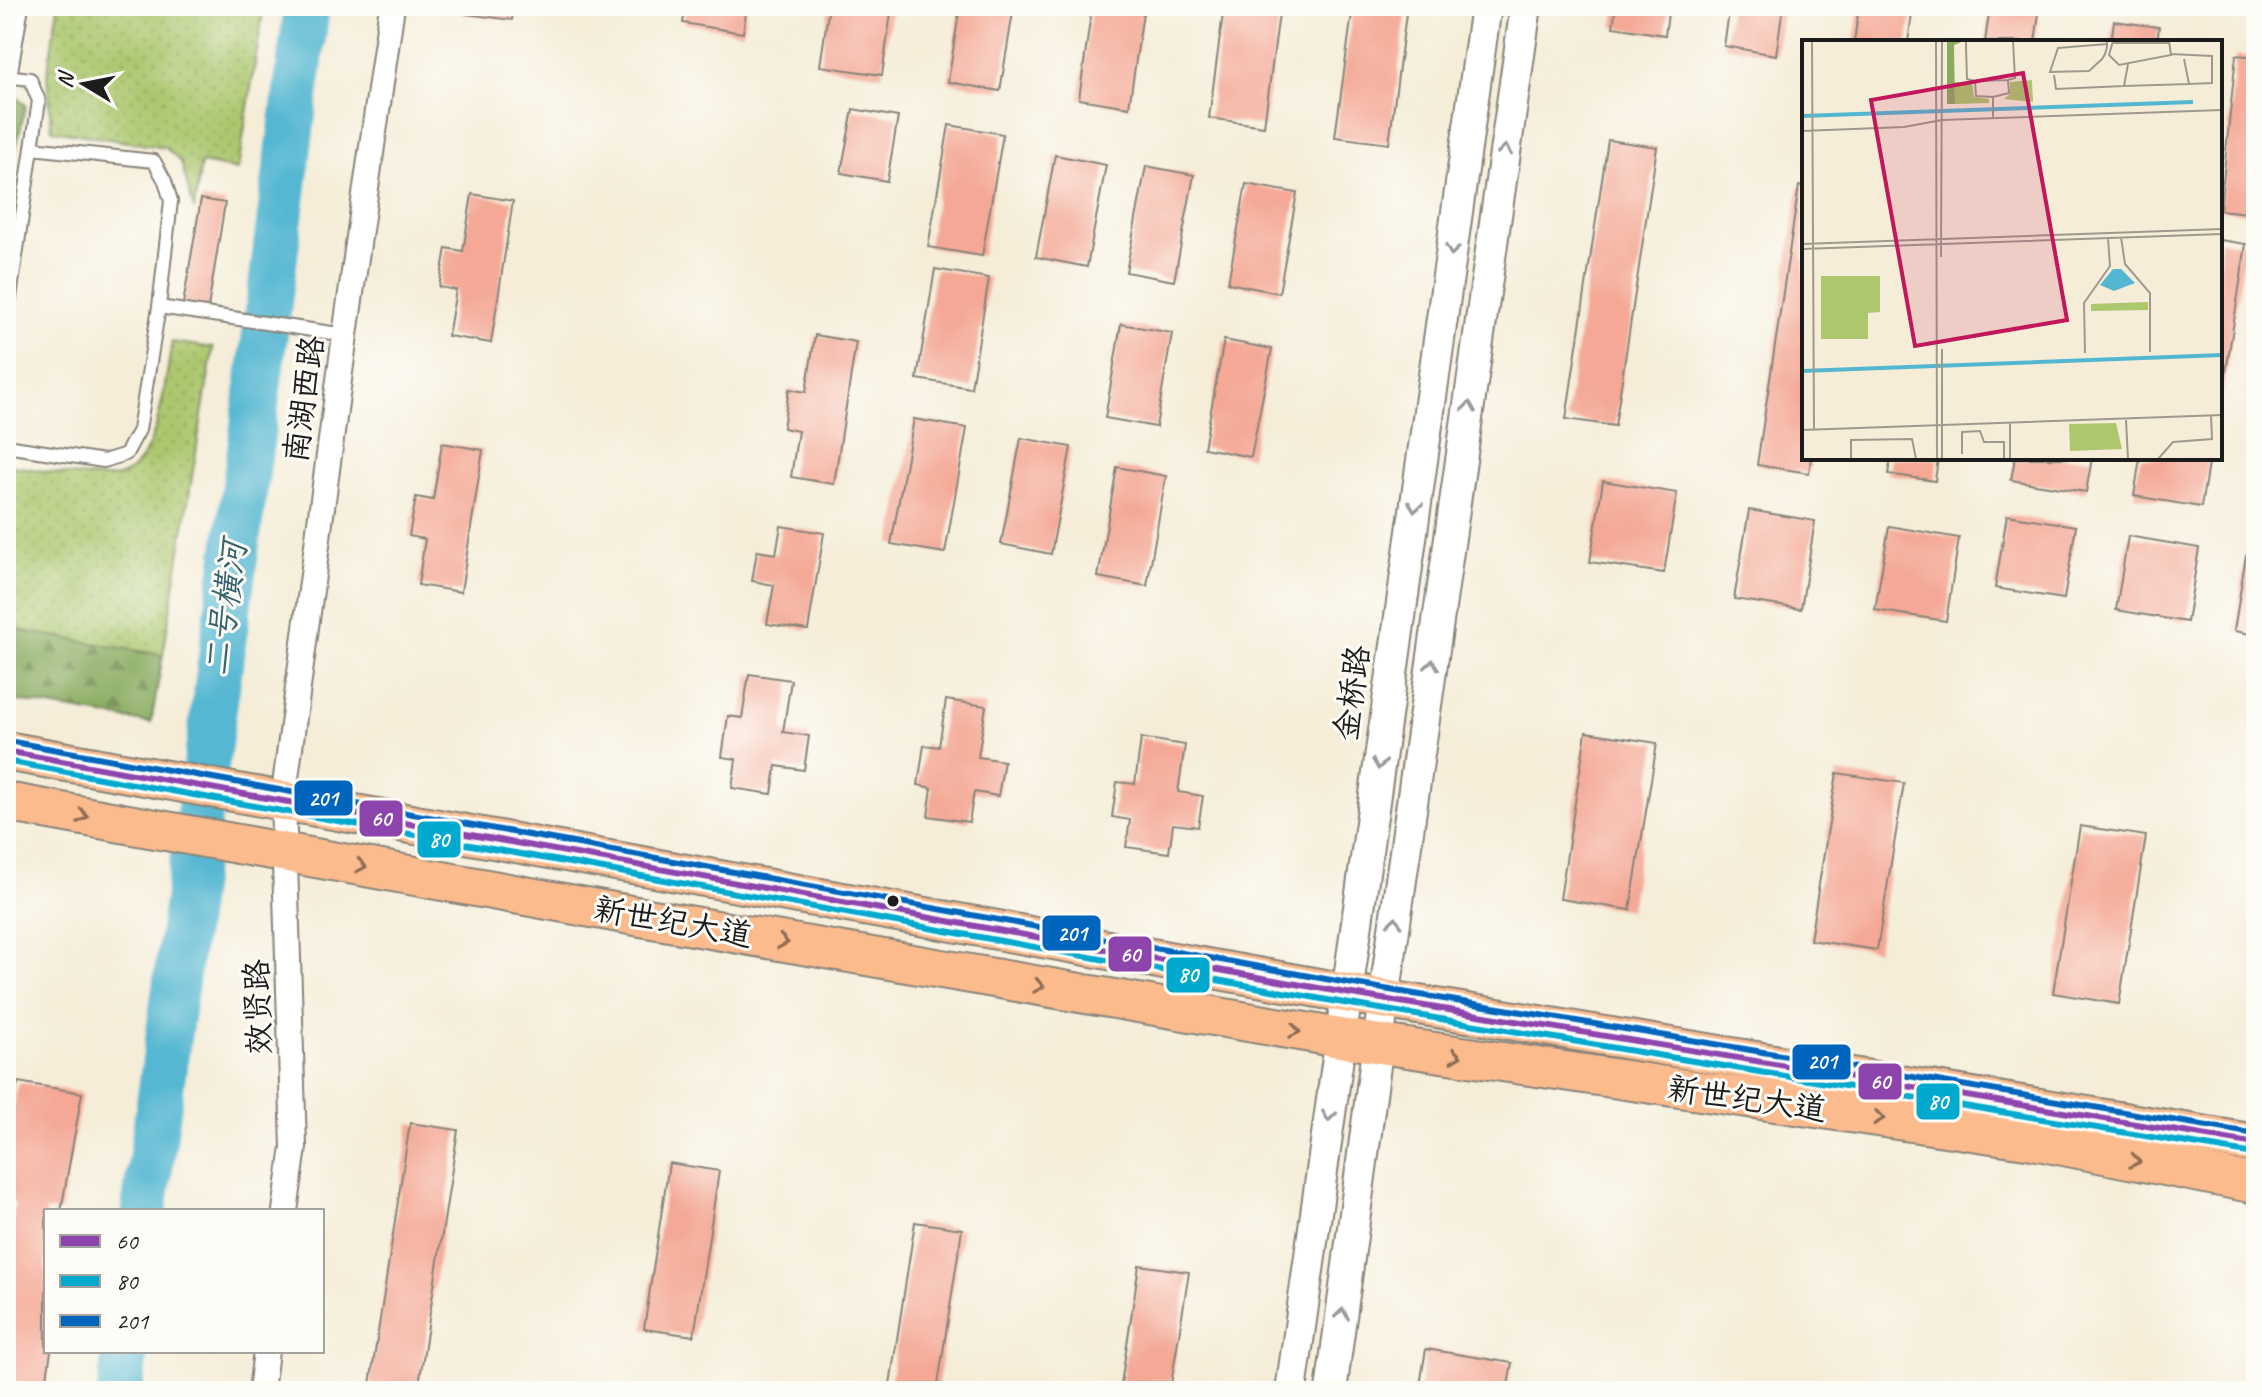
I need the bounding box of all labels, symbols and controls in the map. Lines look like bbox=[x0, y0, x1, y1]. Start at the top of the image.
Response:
inset map bbox=[1802, 40, 2222, 460]
north arrow bbox=[44, 44, 124, 124]
text: N bbox=[50, 68, 81, 90]
one-way arrow bbox=[1496, 143, 1513, 157]
one-way arrow bbox=[1444, 243, 1461, 256]
street label: 南湖西路 bbox=[275, 333, 333, 465]
one-way arrow bbox=[1460, 400, 1477, 414]
one-way arrow bbox=[1407, 500, 1424, 514]
water label: 二号横河 bbox=[194, 533, 256, 678]
street label: 金桥路 bbox=[1325, 643, 1379, 743]
one-way arrow bbox=[1423, 658, 1440, 671]
one-way arrow bbox=[1371, 758, 1388, 771]
line badge: 201 bbox=[293, 779, 354, 817]
text: 201 bbox=[308, 785, 340, 813]
line badge: 60 bbox=[358, 799, 404, 838]
text: 60 bbox=[371, 805, 393, 833]
one-way arrow bbox=[76, 806, 90, 823]
line badge: 80 bbox=[416, 820, 462, 859]
text: 80 bbox=[429, 826, 451, 854]
one-way arrow bbox=[354, 857, 368, 874]
street label: 新世纪大道 bbox=[591, 888, 755, 956]
unlabelled marker bbox=[885, 893, 901, 909]
line badge: 201 bbox=[1041, 914, 1102, 952]
one-way arrow bbox=[1386, 915, 1403, 929]
text: 201 bbox=[1057, 920, 1089, 948]
one-way arrow bbox=[776, 932, 789, 949]
line badge: 60 bbox=[1107, 935, 1153, 973]
text: 60 bbox=[1120, 941, 1142, 969]
line badge: 80 bbox=[1165, 956, 1211, 994]
street label: 效贤路 bbox=[236, 958, 280, 1056]
text: 80 bbox=[1178, 961, 1200, 989]
one-way arrow bbox=[1032, 977, 1046, 994]
one-way arrow bbox=[1288, 1021, 1302, 1038]
line badge: 201 bbox=[1791, 1043, 1852, 1081]
one-way arrow bbox=[1449, 1047, 1462, 1064]
text: 201 bbox=[1807, 1048, 1839, 1076]
line badge: 60 bbox=[1857, 1062, 1903, 1101]
street label: 新世纪大道 bbox=[1665, 1068, 1829, 1130]
text: 60 bbox=[1870, 1068, 1892, 1096]
line badge: 80 bbox=[1915, 1082, 1961, 1121]
text: 80 bbox=[1928, 1088, 1950, 1116]
one-way arrow bbox=[1321, 1109, 1338, 1123]
one-way arrow bbox=[1872, 1109, 1886, 1126]
one-way arrow bbox=[2129, 1151, 2142, 1168]
legend bbox=[44, 1209, 324, 1353]
text: 60 bbox=[116, 1226, 140, 1256]
text: 80 bbox=[116, 1266, 140, 1296]
text: 201 bbox=[116, 1306, 150, 1336]
one-way arrow bbox=[1333, 1307, 1350, 1321]

